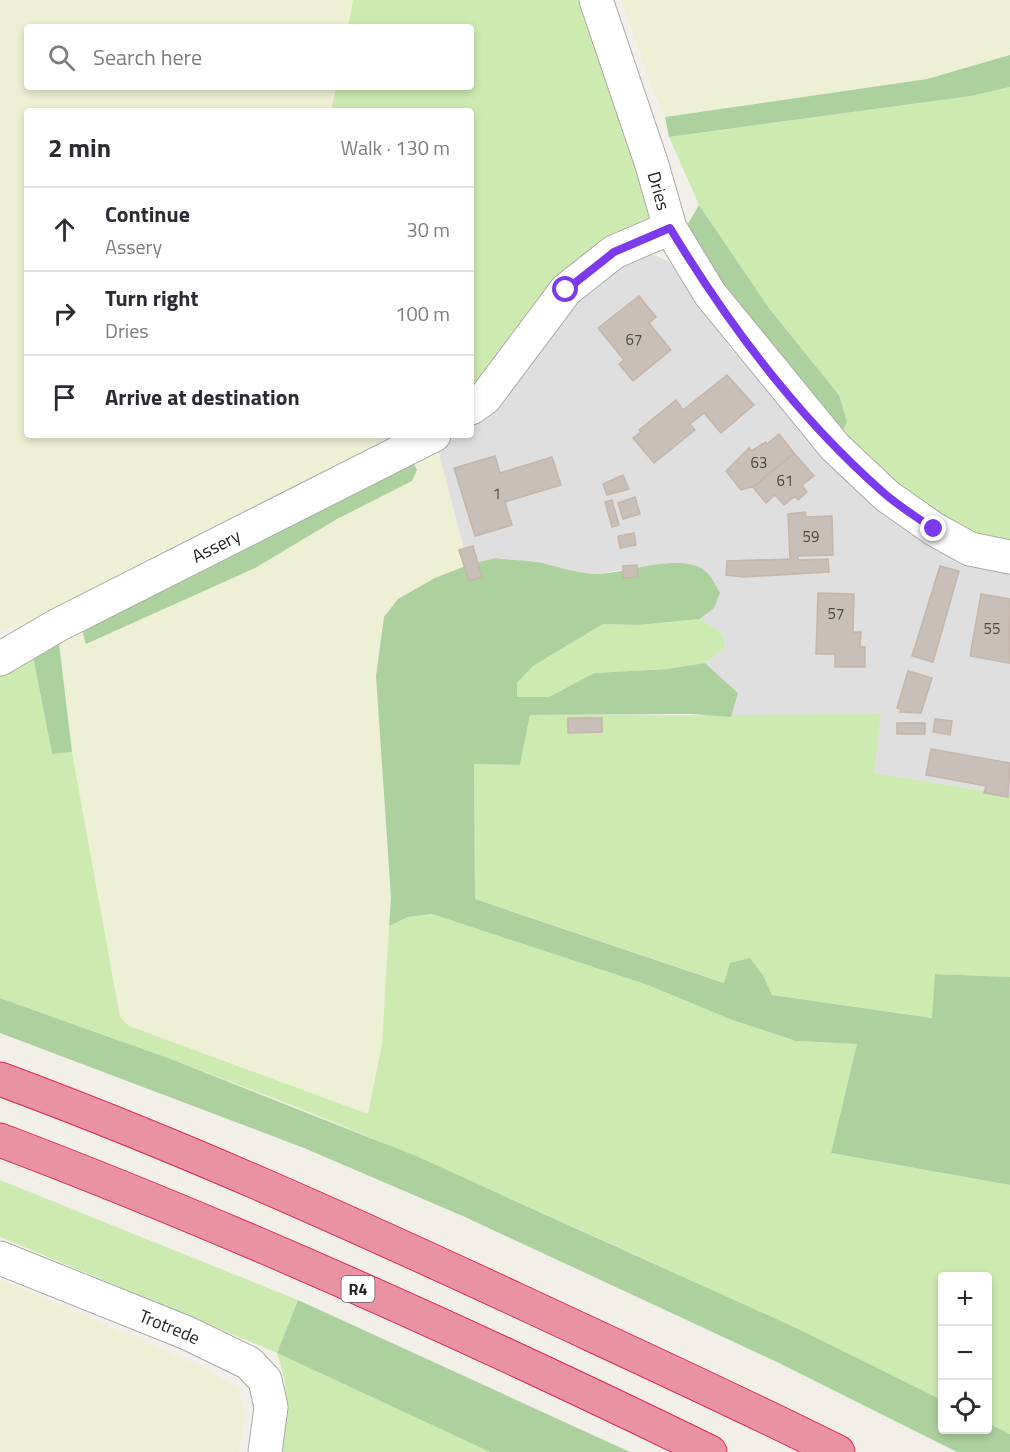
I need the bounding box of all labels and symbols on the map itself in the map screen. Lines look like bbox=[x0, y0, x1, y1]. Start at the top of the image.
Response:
street label: Dries bbox=[641, 168, 678, 213]
route start bbox=[552, 276, 578, 302]
house number: 67 bbox=[626, 328, 642, 351]
house number: 63 bbox=[751, 451, 767, 474]
house number: 61 bbox=[777, 469, 793, 492]
house number: 1 bbox=[493, 482, 501, 505]
route end bbox=[920, 515, 946, 541]
street label: Assery bbox=[187, 521, 245, 569]
house number: 59 bbox=[803, 525, 819, 548]
house number: 57 bbox=[828, 602, 844, 625]
house number: 55 bbox=[984, 617, 1000, 640]
road number: R4 bbox=[342, 1276, 374, 1302]
street label: Trotrede bbox=[135, 1302, 205, 1351]

